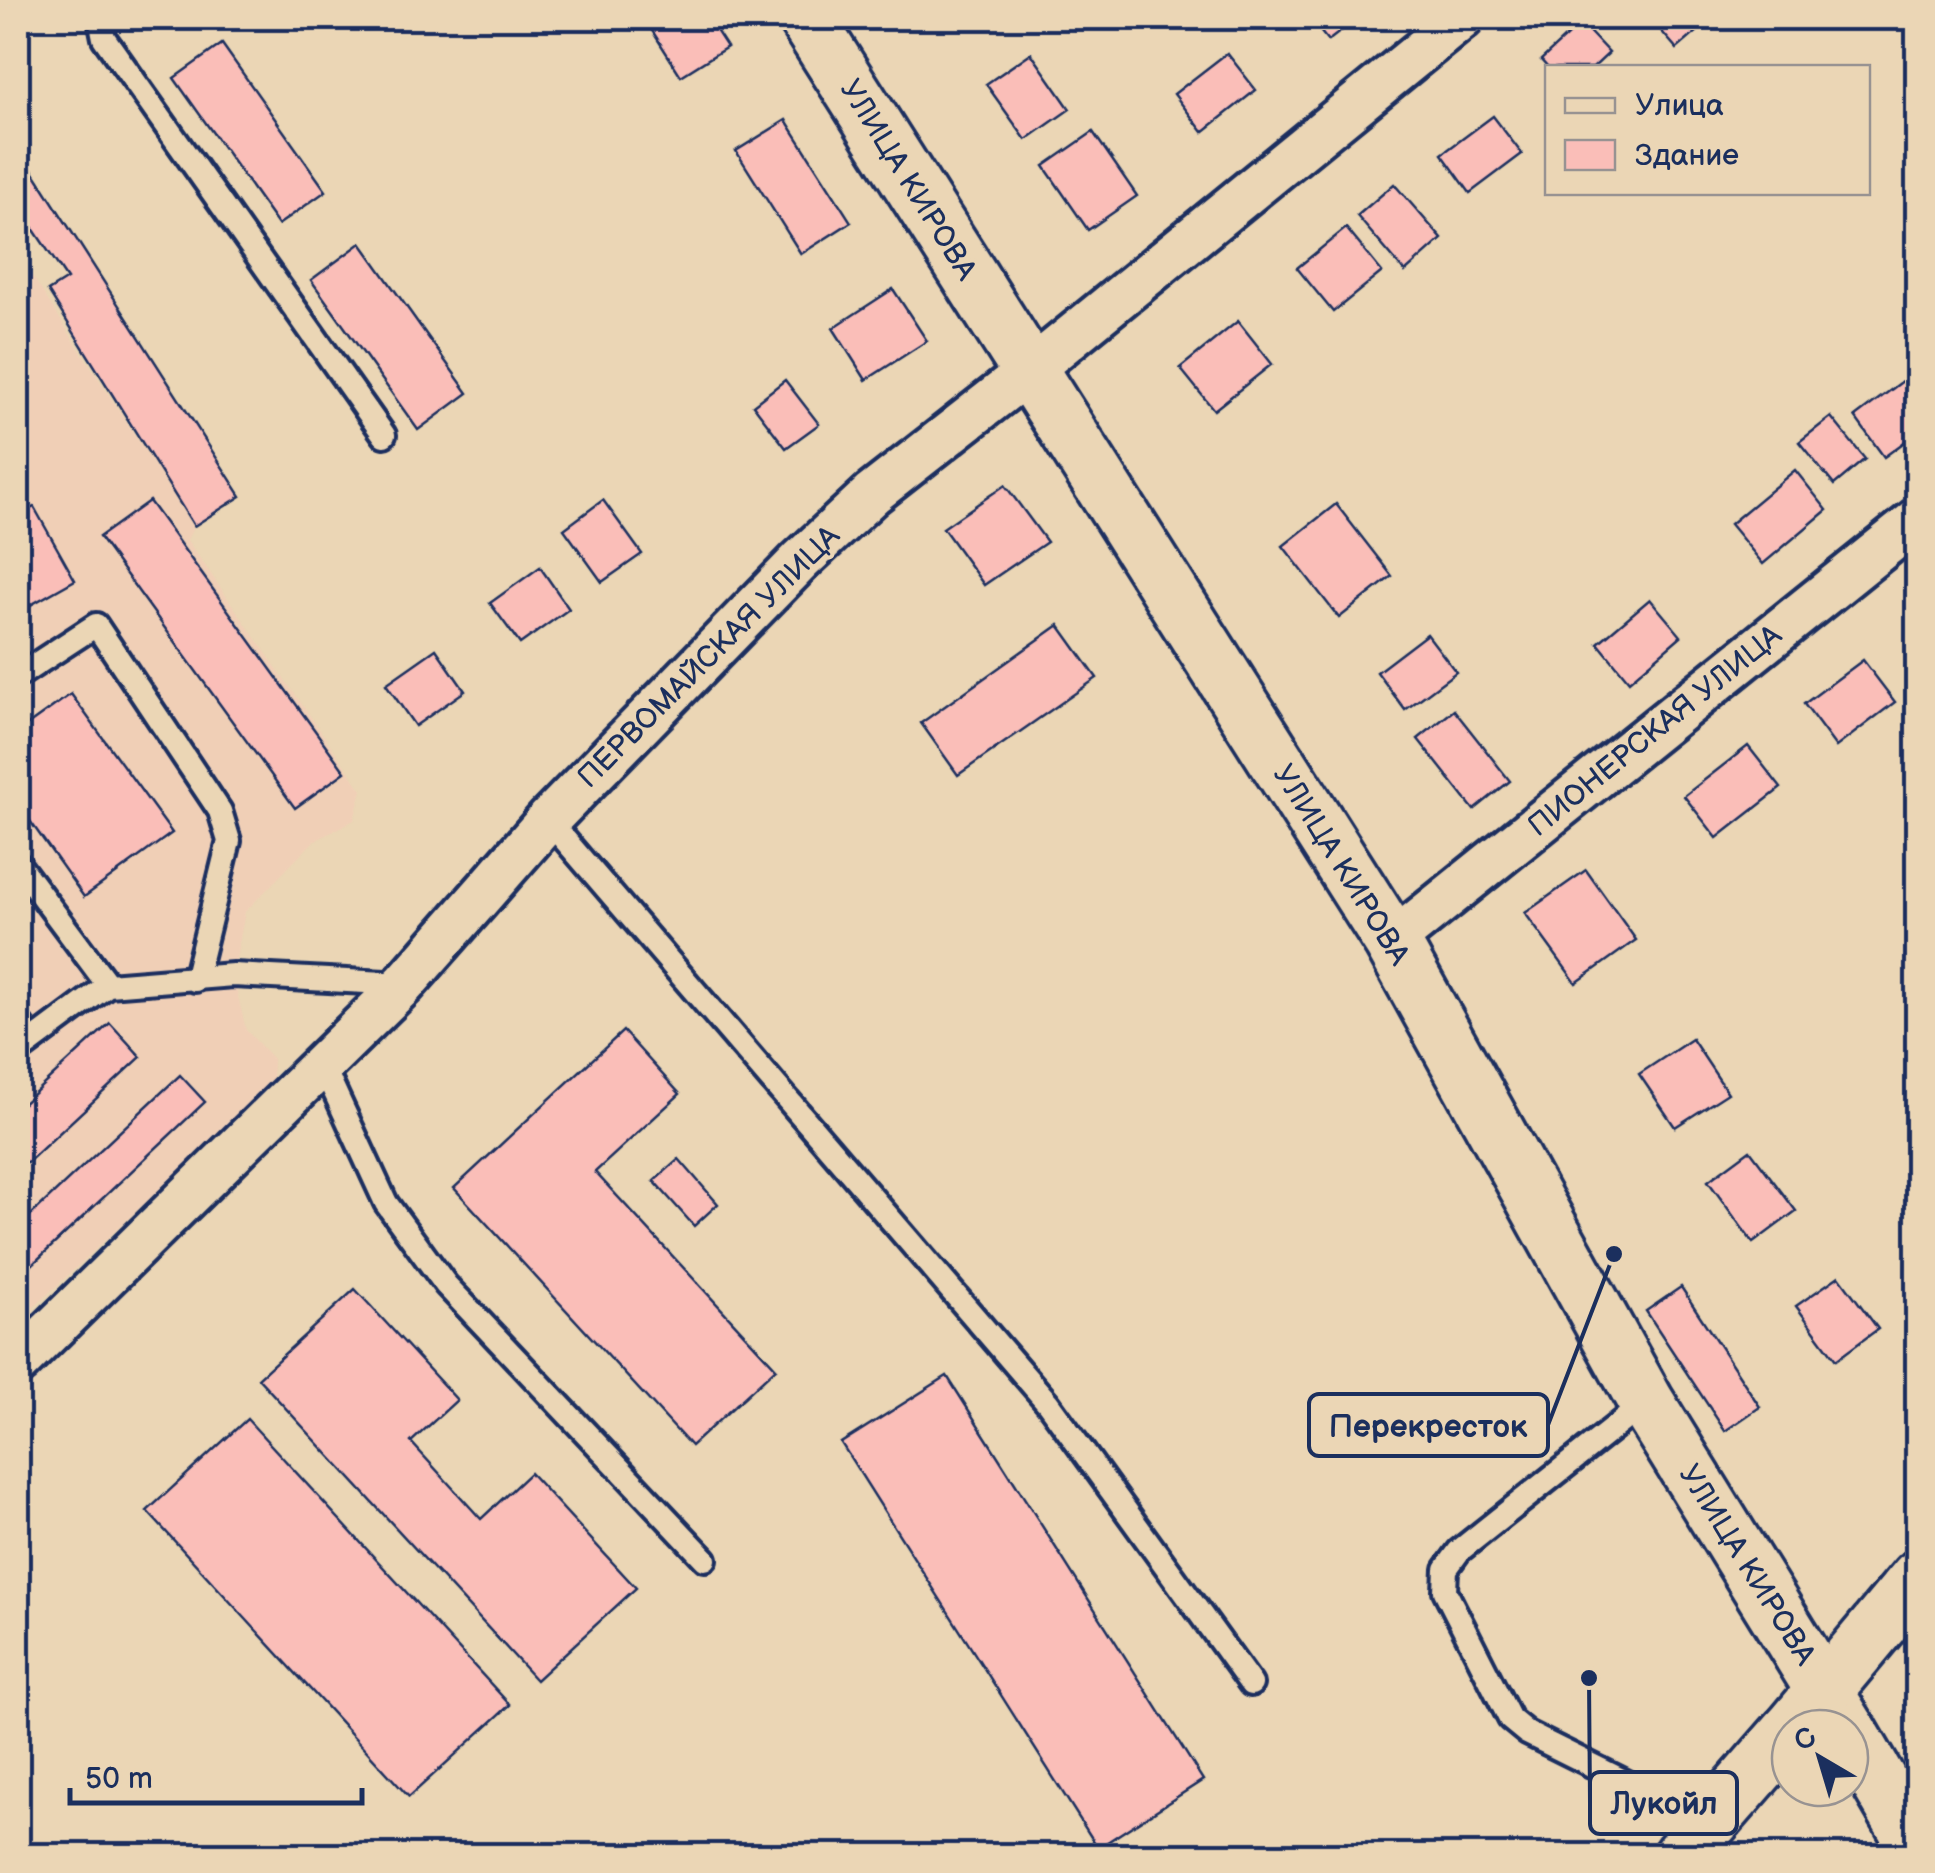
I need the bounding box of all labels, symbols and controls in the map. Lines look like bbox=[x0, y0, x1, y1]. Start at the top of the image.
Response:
legend bbox=[1545, 65, 1870, 195]
street label: УЛИЦА КИРОВА bbox=[832, 73, 984, 288]
text: Улица bbox=[1635, 88, 1724, 124]
text: Здание bbox=[1635, 138, 1739, 174]
street label: ПЕРВОМАЙСКАЯ УЛИЦА bbox=[570, 518, 848, 796]
street label: ПИОНЕРСКАЯ УЛИЦА bbox=[1521, 617, 1790, 844]
street label: УЛИЦА КИРОВА bbox=[1265, 758, 1417, 973]
callout: Перекресток bbox=[1309, 1394, 1548, 1456]
text: Перекресток bbox=[1329, 1408, 1528, 1447]
street label: УЛИЦА КИРОВА bbox=[1671, 1458, 1823, 1673]
north arrow bbox=[1770, 1708, 1870, 1808]
text: С bbox=[1788, 1720, 1824, 1758]
scale bar bbox=[70, 1743, 362, 1805]
text: 50 m bbox=[85, 1761, 153, 1797]
callout: Лукойл bbox=[1590, 1772, 1737, 1834]
text: Лукойл bbox=[1609, 1785, 1718, 1824]

